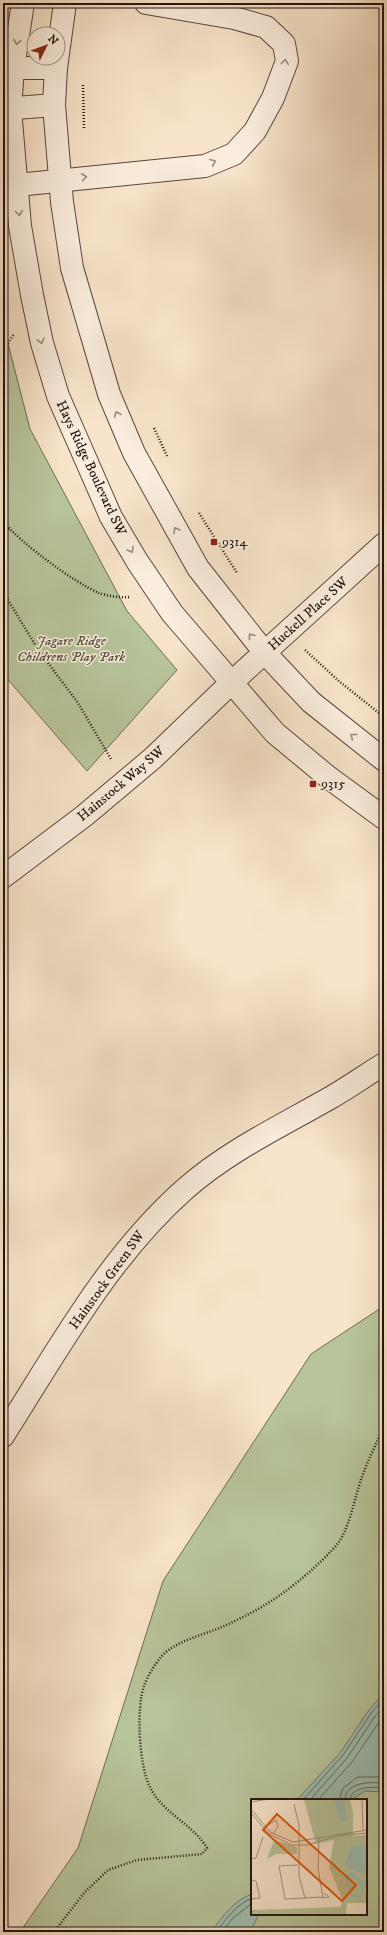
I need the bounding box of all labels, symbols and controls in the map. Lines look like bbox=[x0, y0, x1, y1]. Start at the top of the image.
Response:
north arrow bbox=[26, 26, 66, 66]
text: N bbox=[44, 32, 61, 48]
one-way arrow bbox=[13, 38, 22, 45]
one-way arrow bbox=[280, 58, 289, 65]
one-way arrow bbox=[209, 159, 216, 167]
one-way arrow bbox=[81, 173, 87, 182]
one-way arrow bbox=[15, 210, 24, 216]
one-way arrow bbox=[37, 338, 45, 344]
street label: Hays Ridge Boulevard SW bbox=[52, 397, 130, 539]
one-way arrow bbox=[114, 410, 122, 418]
one-way arrow bbox=[173, 527, 180, 534]
place label: 9314 bbox=[221, 533, 248, 551]
marker: 9314 bbox=[209, 537, 219, 547]
one-way arrow bbox=[126, 546, 133, 553]
street label: Huckell Place SW bbox=[264, 573, 352, 655]
park label: Jagare Ridge Childrens Play Park bbox=[17, 632, 125, 666]
one-way arrow bbox=[248, 633, 255, 640]
one-way arrow bbox=[350, 734, 357, 741]
street label: Hainstock Way SW bbox=[74, 742, 168, 826]
place label: 9315 bbox=[320, 775, 345, 793]
marker: 9315 bbox=[308, 779, 318, 789]
street label: Hainstock Green SW bbox=[65, 1227, 149, 1333]
inset map bbox=[251, 1799, 367, 1915]

